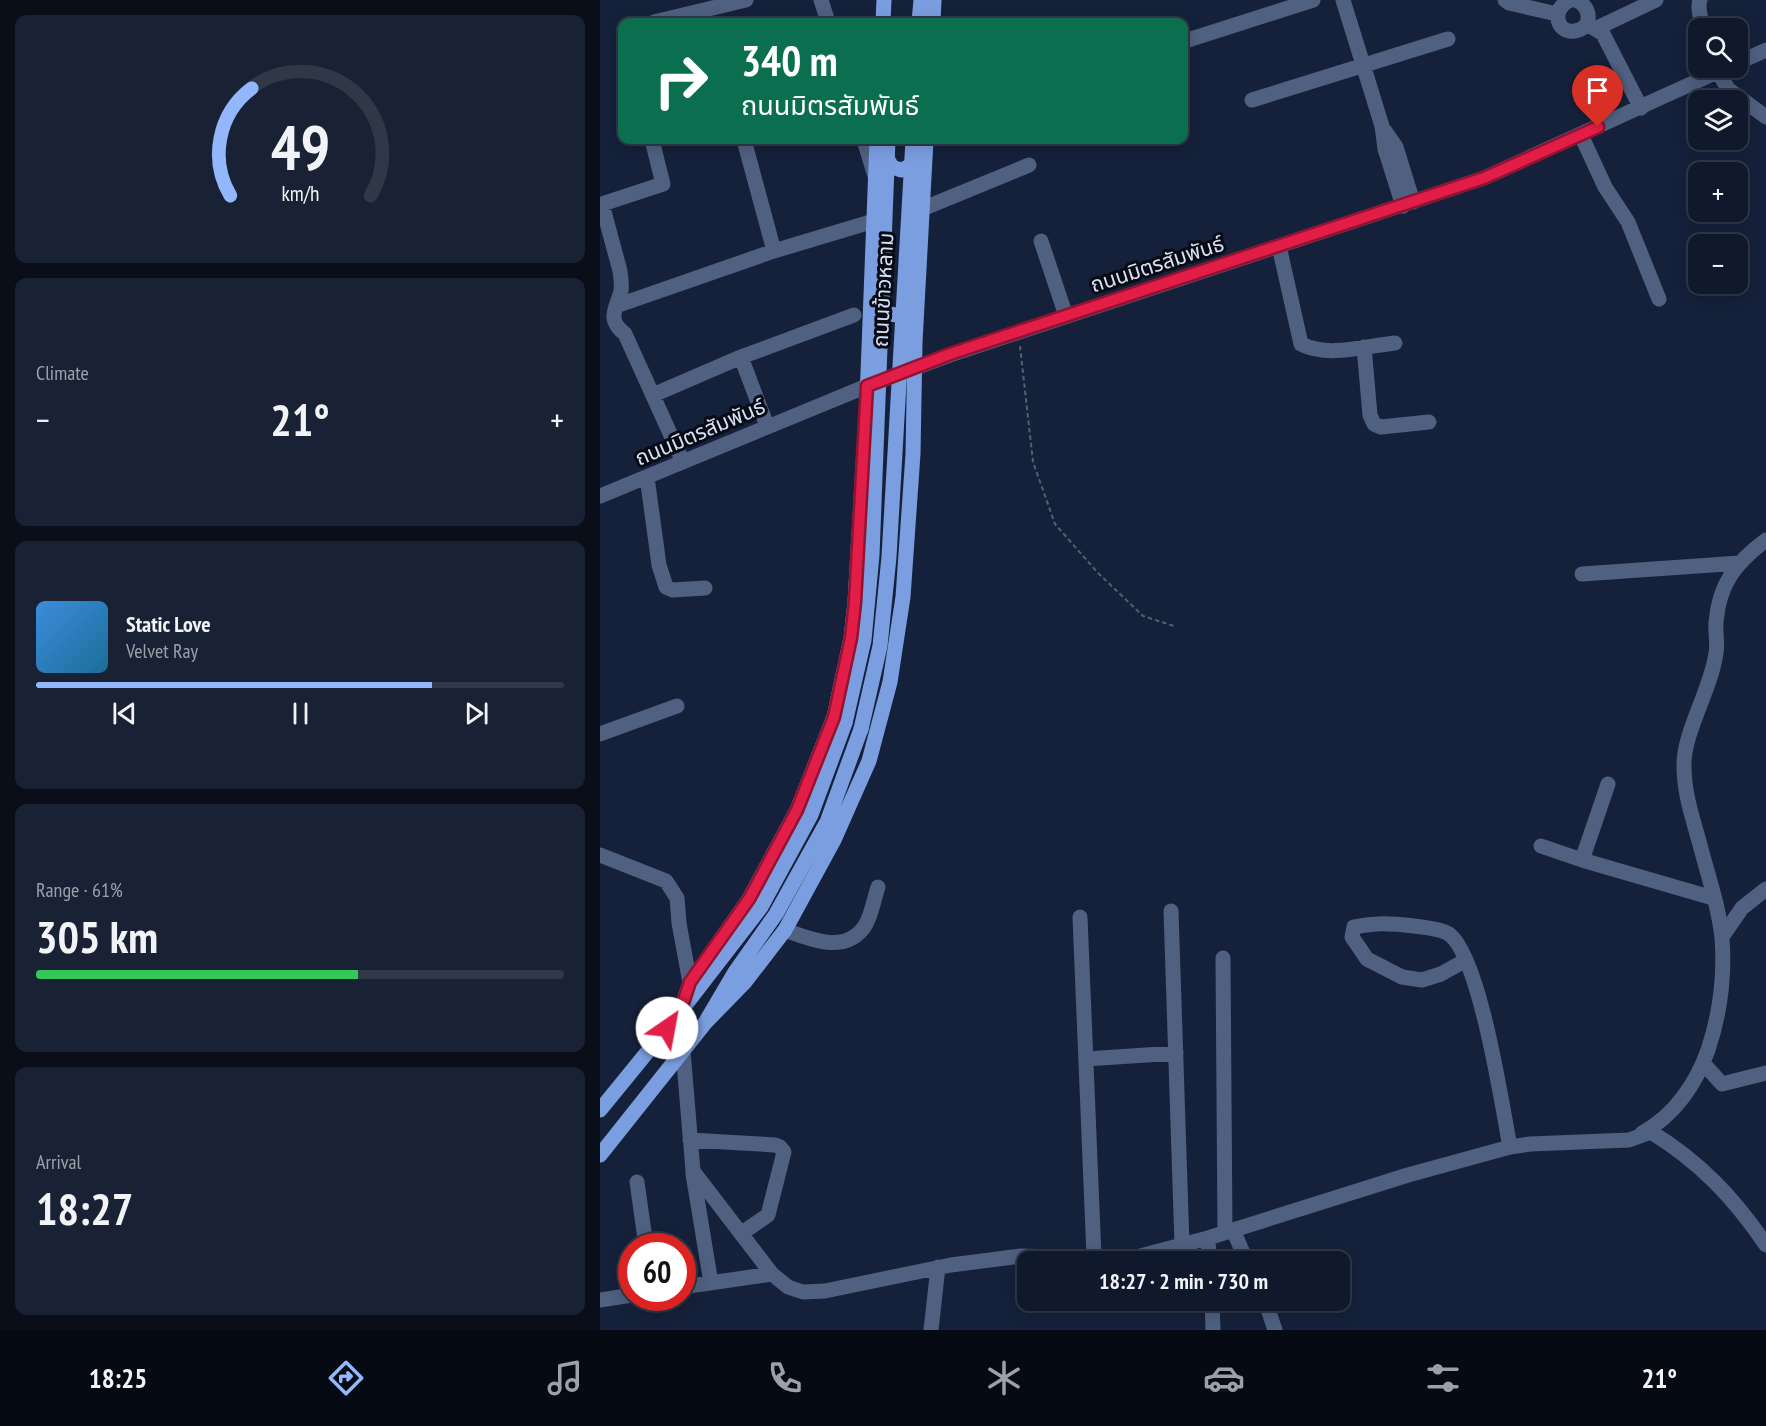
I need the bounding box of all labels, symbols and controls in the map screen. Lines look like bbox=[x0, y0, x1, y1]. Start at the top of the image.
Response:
map controls bbox=[1688, 18, 1748, 294]
button: search bbox=[1688, 18, 1748, 78]
text: 340 m bbox=[741, 33, 838, 88]
icon: right bbox=[642, 42, 720, 120]
pin bbox=[1572, 65, 1623, 127]
icon: arrive bbox=[1581, 74, 1614, 107]
text: ถนนมิตรสัมพันธ์ bbox=[741, 88, 919, 122]
button: layers bbox=[1688, 90, 1748, 150]
text: 49 bbox=[270, 106, 330, 187]
button: + bbox=[1688, 162, 1748, 222]
text: km/h bbox=[281, 179, 319, 207]
street label: ถนนมิตรสัมพันธ์ bbox=[1087, 230, 1227, 298]
street label: ถนนข้าวหลาม bbox=[867, 232, 899, 348]
button: − bbox=[1688, 234, 1748, 294]
text: Climate bbox=[36, 360, 89, 386]
text: 21° bbox=[270, 390, 330, 448]
street label: ถนนมิตรสัมพันธ์ bbox=[631, 392, 769, 472]
text: − bbox=[36, 398, 50, 441]
text: + bbox=[550, 398, 564, 441]
text: Static Love bbox=[126, 610, 211, 638]
text: Velvet Ray bbox=[126, 638, 198, 664]
icon: previous bbox=[108, 697, 141, 730]
icon: pause bbox=[284, 697, 317, 730]
icon: next bbox=[460, 697, 493, 730]
text: Range · 61% bbox=[36, 877, 123, 903]
text: 305 km bbox=[36, 907, 158, 965]
position arrow bbox=[635, 996, 699, 1060]
text: Arrival bbox=[36, 1149, 81, 1175]
text: 18:27 bbox=[36, 1179, 133, 1237]
speed limit sign: 60 bbox=[618, 1233, 696, 1311]
text: 18:27 · 2 min · 730 m bbox=[1099, 1267, 1268, 1295]
icon: directions bbox=[325, 1357, 367, 1399]
icon: music bbox=[544, 1357, 586, 1399]
icon: phone bbox=[764, 1357, 806, 1399]
icon: climate bbox=[983, 1357, 1025, 1399]
icon: car bbox=[1203, 1357, 1245, 1399]
icon: filters bbox=[1422, 1357, 1464, 1399]
text: 18:25 bbox=[89, 1361, 147, 1395]
text: 21° bbox=[1642, 1361, 1677, 1395]

